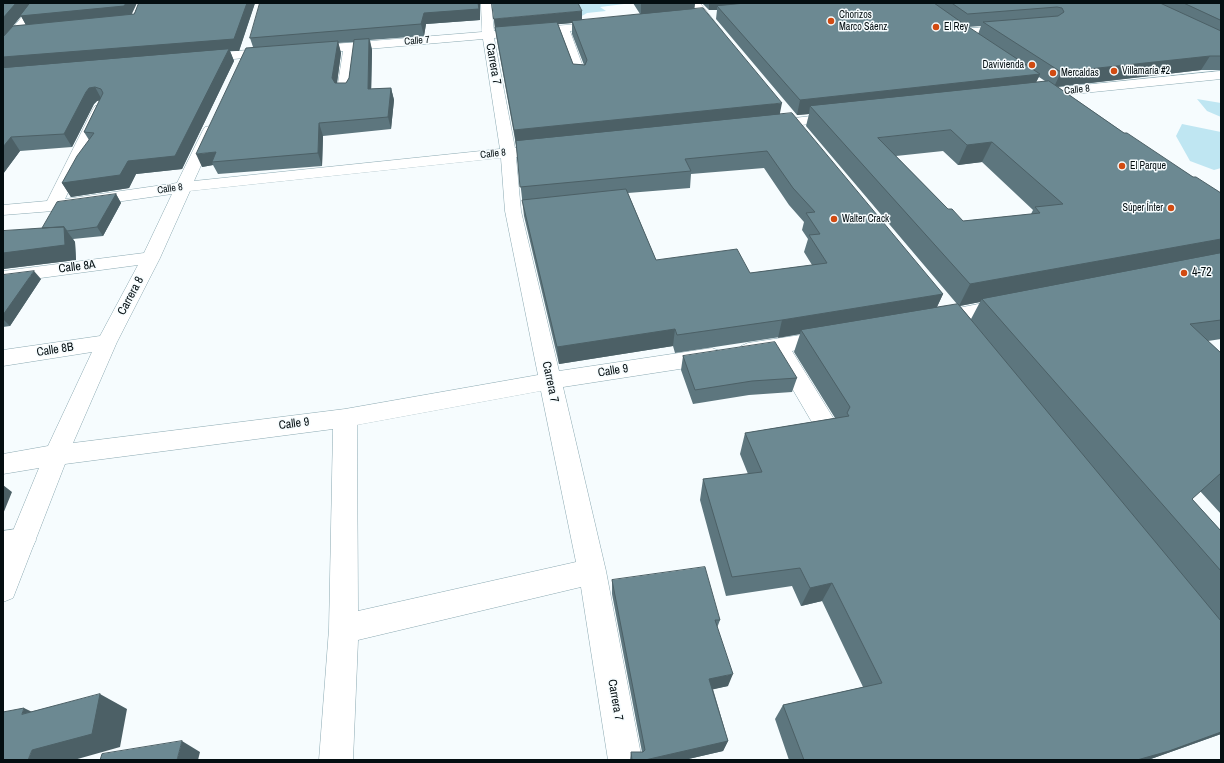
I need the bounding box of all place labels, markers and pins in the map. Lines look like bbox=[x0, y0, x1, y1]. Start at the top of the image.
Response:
place label: Chorizos Marco Sáenz bbox=[839, 9, 887, 32]
marker: Chorizos Marco Sáenz bbox=[826, 16, 836, 26]
place label: El Rey bbox=[944, 21, 968, 33]
marker: El Rey bbox=[931, 22, 941, 32]
place label: Davivienda bbox=[983, 59, 1024, 71]
marker: Davivienda bbox=[1027, 60, 1037, 70]
place label: Villamaría #2 bbox=[1122, 65, 1170, 77]
marker: Villamaría #2 bbox=[1109, 66, 1119, 76]
place label: Mercaldas bbox=[1061, 67, 1099, 79]
marker: Mercaldas bbox=[1048, 68, 1058, 78]
place label: El Parque bbox=[1130, 160, 1166, 172]
marker: El Parque bbox=[1117, 161, 1127, 171]
place label: Súper Ínter bbox=[1122, 202, 1163, 214]
marker: Súper Ínter bbox=[1166, 203, 1176, 213]
place label: Walter Crack bbox=[842, 213, 889, 225]
marker: Walter Crack bbox=[829, 214, 839, 224]
place label: 4-72 bbox=[1192, 266, 1212, 280]
marker: 4-72 bbox=[1179, 268, 1189, 278]

